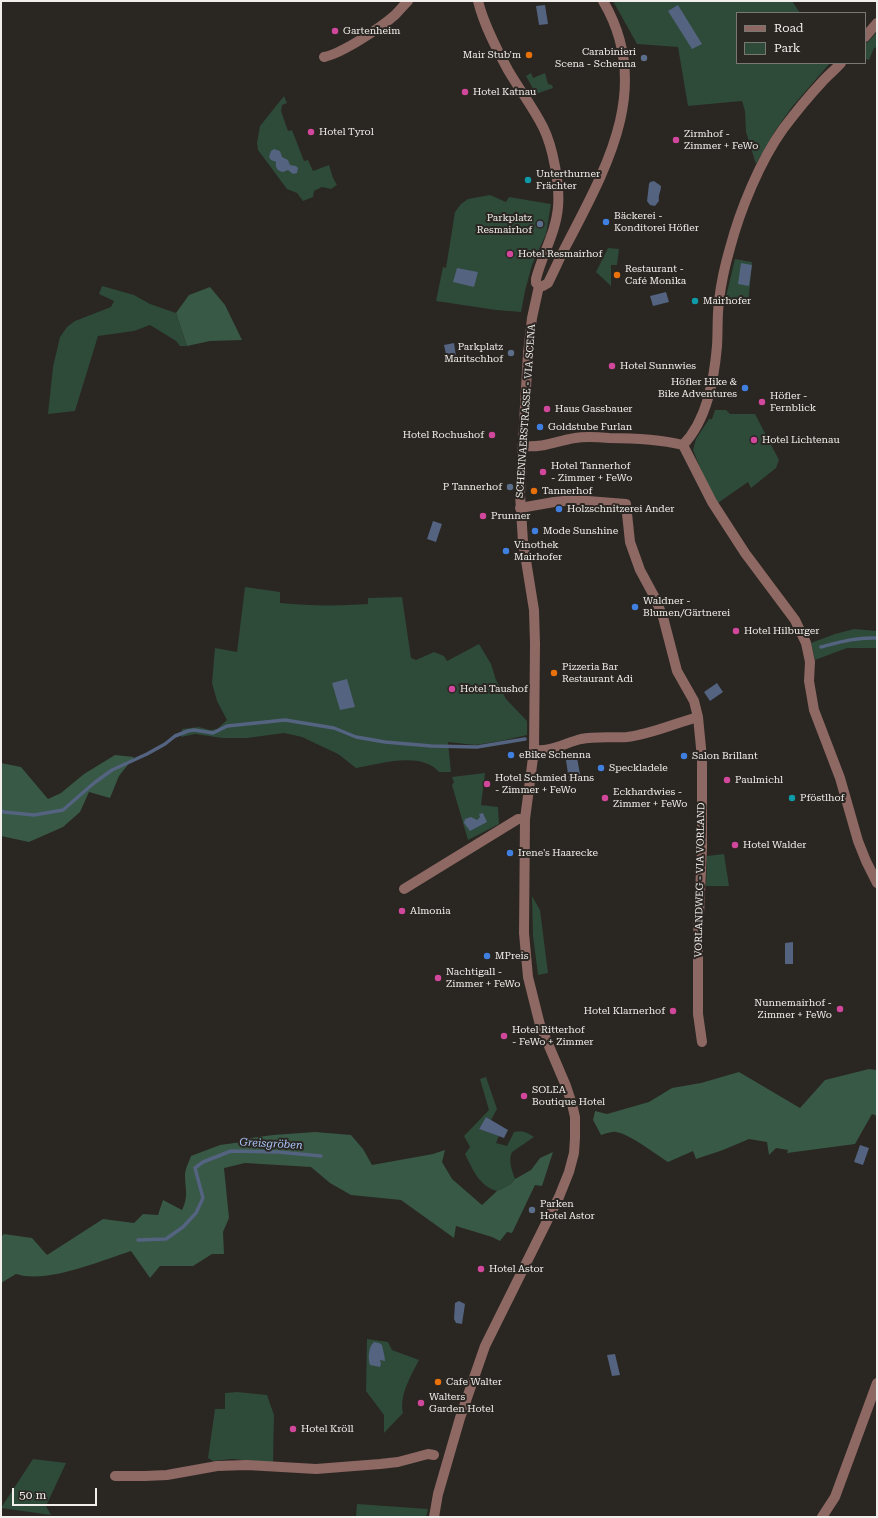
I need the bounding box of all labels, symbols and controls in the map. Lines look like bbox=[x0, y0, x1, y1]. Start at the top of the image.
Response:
legend bbox=[736, 12, 866, 64]
text: Road bbox=[774, 21, 803, 35]
place label: Gartenheim bbox=[343, 25, 400, 37]
marker: Gartenheim bbox=[330, 26, 340, 36]
text: Park bbox=[774, 41, 800, 55]
place label: Carabinieri Scena - Schenna bbox=[555, 46, 636, 70]
place label: Mair Stub'm bbox=[463, 49, 521, 61]
marker: Mair Stub'm bbox=[524, 50, 534, 60]
marker: Carabinieri Scena - Schenna bbox=[639, 53, 649, 63]
place label: Hotel Katnau bbox=[473, 86, 536, 98]
marker: Hotel Katnau bbox=[460, 87, 470, 97]
place label: Hotel Tyrol bbox=[319, 126, 374, 138]
marker: Hotel Tyrol bbox=[306, 127, 316, 137]
place label: Zirmhof - Zimmer + FeWo bbox=[684, 128, 758, 152]
marker: Zirmhof - Zimmer + FeWo bbox=[671, 135, 681, 145]
place label: Unterthurner Frächter bbox=[536, 168, 600, 192]
marker: Unterthurner Frächter bbox=[523, 175, 533, 185]
place label: Bäckerei - Konditorei Höfler bbox=[614, 210, 699, 234]
place label: Parkplatz Resmairhof bbox=[477, 212, 532, 236]
marker: Bäckerei - Konditorei Höfler bbox=[601, 217, 611, 227]
marker: Parkplatz Resmairhof bbox=[535, 219, 545, 229]
place label: Hotel Resmairhof bbox=[518, 248, 602, 260]
marker: Hotel Resmairhof bbox=[505, 249, 515, 259]
place label: Restaurant - Café Monika bbox=[625, 263, 686, 286]
marker: Restaurant - Café Monika bbox=[612, 270, 622, 280]
place label: Mairhofer bbox=[703, 295, 751, 307]
marker: Mairhofer bbox=[690, 296, 700, 306]
street label: SCHENNAERSTRASSE - VIA SCENA bbox=[514, 324, 538, 498]
place label: Parkplatz Maritschhof bbox=[444, 341, 503, 364]
marker: Parkplatz Maritschhof bbox=[506, 348, 516, 358]
place label: Hotel Sunnwies bbox=[620, 360, 696, 372]
marker: Hotel Sunnwies bbox=[607, 361, 617, 371]
place label: Höfler Hike & Bike Adventures bbox=[658, 376, 737, 400]
marker: Höfler Hike & Bike Adventures bbox=[740, 383, 750, 393]
place label: Höfler - Fernblick bbox=[770, 390, 816, 414]
marker: Höfler - Fernblick bbox=[757, 397, 767, 407]
place label: Haus Gassbauer bbox=[555, 403, 632, 415]
marker: Haus Gassbauer bbox=[542, 404, 552, 414]
place label: Goldstube Furlan bbox=[548, 421, 632, 433]
marker: Goldstube Furlan bbox=[535, 422, 545, 432]
place label: Hotel Rochushof bbox=[403, 429, 484, 441]
marker: Hotel Rochushof bbox=[487, 430, 497, 440]
place label: Hotel Lichtenau bbox=[762, 434, 840, 446]
marker: Hotel Lichtenau bbox=[749, 435, 759, 445]
place label: Hotel Tannerhof - Zimmer + FeWo bbox=[551, 460, 632, 484]
marker: Hotel Tannerhof - Zimmer + FeWo bbox=[538, 467, 548, 477]
place label: P Tannerhof bbox=[443, 481, 502, 493]
marker: P Tannerhof bbox=[505, 482, 515, 492]
place label: Tannerhof bbox=[542, 485, 592, 497]
marker: Tannerhof bbox=[529, 486, 539, 496]
place label: Holzschnitzerei Ander bbox=[567, 503, 674, 515]
marker: Holzschnitzerei Ander bbox=[554, 504, 564, 514]
place label: Prunner bbox=[491, 510, 530, 522]
marker: Prunner bbox=[478, 511, 488, 521]
place label: Mode Sunshine bbox=[543, 525, 618, 537]
marker: Mode Sunshine bbox=[530, 526, 540, 536]
place label: Vinothek Mairhofer bbox=[514, 539, 562, 562]
marker: Vinothek Mairhofer bbox=[501, 546, 511, 556]
place label: Waldner - Blumen/Gärtnerei bbox=[643, 595, 730, 618]
marker: Waldner - Blumen/Gärtnerei bbox=[630, 602, 640, 612]
place label: Hotel Hilburger bbox=[744, 625, 819, 637]
marker: Hotel Hilburger bbox=[731, 626, 741, 636]
place label: Pizzeria Bar Restaurant Adi bbox=[562, 661, 633, 684]
marker: Pizzeria Bar Restaurant Adi bbox=[549, 668, 559, 678]
place label: Hotel Taushof bbox=[460, 683, 528, 695]
marker: Hotel Taushof bbox=[447, 684, 457, 694]
place label: eBike Schenna bbox=[519, 749, 591, 761]
marker: eBike Schenna bbox=[506, 750, 516, 760]
place label: Salon Brillant bbox=[692, 750, 758, 762]
marker: Salon Brillant bbox=[679, 751, 689, 761]
place label: Speckladele bbox=[609, 762, 668, 774]
marker: Speckladele bbox=[596, 763, 606, 773]
place label: Hotel Schmied Hans - Zimmer + FeWo bbox=[495, 772, 594, 796]
place label: Paulmichl bbox=[735, 774, 783, 786]
marker: Paulmichl bbox=[722, 775, 732, 785]
marker: Hotel Schmied Hans - Zimmer + FeWo bbox=[482, 779, 492, 789]
place label: Eckhardwies - Zimmer + FeWo bbox=[613, 786, 687, 810]
place label: Pföstlhof bbox=[800, 792, 844, 804]
marker: Eckhardwies - Zimmer + FeWo bbox=[600, 793, 610, 803]
marker: Pföstlhof bbox=[787, 793, 797, 803]
street label: VORLANDWEG - VIA VORLAND bbox=[693, 802, 707, 958]
place label: Hotel Walder bbox=[743, 839, 806, 851]
marker: Hotel Walder bbox=[730, 840, 740, 850]
place label: Irene's Haarecke bbox=[518, 847, 598, 859]
marker: Irene's Haarecke bbox=[505, 848, 515, 858]
place label: Almonia bbox=[410, 905, 451, 917]
marker: Almonia bbox=[397, 906, 407, 916]
place label: MPreis bbox=[495, 950, 528, 962]
marker: MPreis bbox=[482, 951, 492, 961]
place label: Nachtigall - Zimmer + FeWo bbox=[446, 966, 520, 990]
marker: Nachtigall - Zimmer + FeWo bbox=[433, 973, 443, 983]
place label: Nunnemairhof - Zimmer + FeWo bbox=[754, 997, 832, 1020]
marker: Nunnemairhof - Zimmer + FeWo bbox=[835, 1004, 845, 1014]
place label: Hotel Klarnerhof bbox=[584, 1005, 665, 1017]
marker: Hotel Klarnerhof bbox=[668, 1006, 678, 1016]
place label: Hotel Ritterhof - FeWo + Zimmer bbox=[512, 1024, 593, 1048]
marker: Hotel Ritterhof - FeWo + Zimmer bbox=[499, 1031, 509, 1041]
place label: SOLEA Boutique Hotel bbox=[532, 1084, 605, 1108]
marker: SOLEA Boutique Hotel bbox=[519, 1091, 529, 1101]
water label: Greisgröben bbox=[239, 1136, 303, 1152]
place label: Parken Hotel Astor bbox=[540, 1198, 595, 1222]
marker: Parken Hotel Astor bbox=[527, 1205, 537, 1215]
place label: Hotel Astor bbox=[489, 1263, 544, 1275]
marker: Hotel Astor bbox=[476, 1264, 486, 1274]
place label: Cafe Walter bbox=[446, 1376, 502, 1388]
marker: Cafe Walter bbox=[433, 1377, 443, 1387]
place label: Walters Garden Hotel bbox=[429, 1391, 494, 1414]
marker: Walters Garden Hotel bbox=[416, 1398, 426, 1408]
place label: Hotel Kröll bbox=[301, 1423, 354, 1435]
marker: Hotel Kröll bbox=[288, 1424, 298, 1434]
scale bar bbox=[14, 1480, 99, 1506]
text: 50 m bbox=[19, 1488, 46, 1502]

